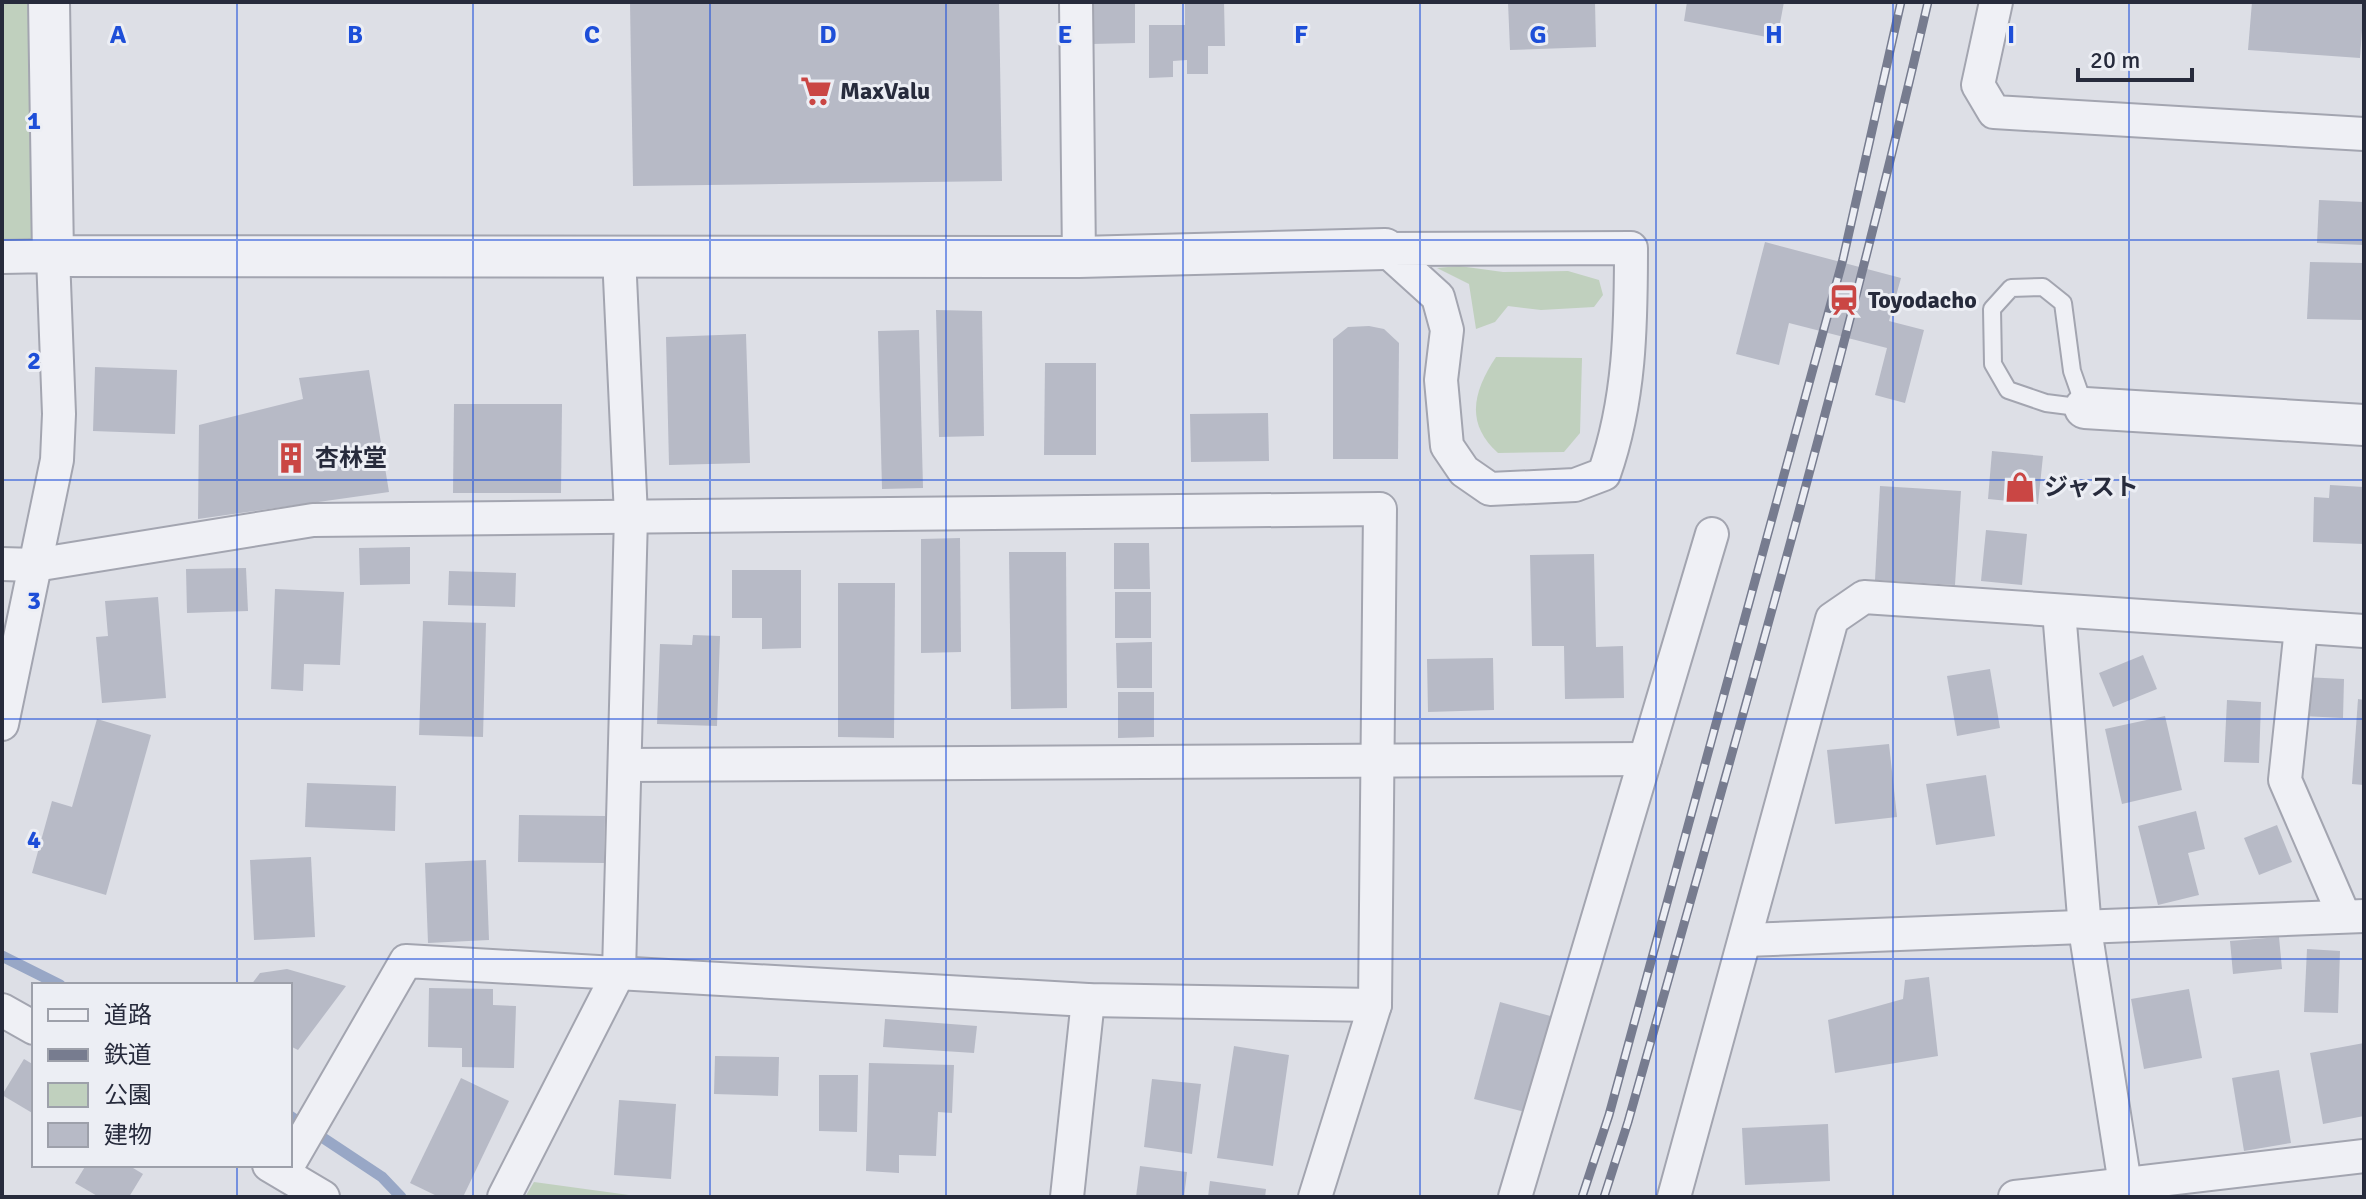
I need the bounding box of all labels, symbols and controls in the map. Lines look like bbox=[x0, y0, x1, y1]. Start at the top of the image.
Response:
text: A bbox=[110, 19, 127, 51]
text: B bbox=[347, 19, 363, 51]
text: C bbox=[584, 19, 600, 51]
text: D bbox=[819, 19, 837, 51]
text: E bbox=[1058, 19, 1072, 51]
text: F bbox=[1294, 19, 1308, 51]
text: G bbox=[1529, 19, 1547, 51]
text: H bbox=[1765, 19, 1783, 51]
text: I bbox=[2007, 19, 2015, 51]
scale bar bbox=[2078, 32, 2192, 82]
text: 20 m bbox=[2090, 45, 2140, 75]
supermarket icon: MaxValu bbox=[799, 74, 833, 108]
place label: MaxValu bbox=[840, 76, 930, 106]
text: 1 bbox=[27, 105, 41, 137]
station icon: Toyodacho bbox=[1827, 283, 1861, 317]
place label: Toyodacho bbox=[1868, 285, 1977, 315]
text: 2 bbox=[27, 345, 41, 377]
building icon: 杏林堂 bbox=[274, 441, 308, 475]
place label: 杏林堂 bbox=[315, 443, 387, 473]
shop icon: ジャスト bbox=[2003, 470, 2037, 504]
place label: ジャスト bbox=[2044, 472, 2139, 502]
text: 3 bbox=[27, 585, 41, 617]
text: 4 bbox=[27, 824, 41, 856]
legend bbox=[32, 983, 292, 1167]
text: 道路 bbox=[104, 1000, 152, 1030]
text: 鉄道 bbox=[104, 1040, 152, 1070]
text: 公園 bbox=[104, 1080, 152, 1110]
text: 建物 bbox=[104, 1120, 152, 1150]

